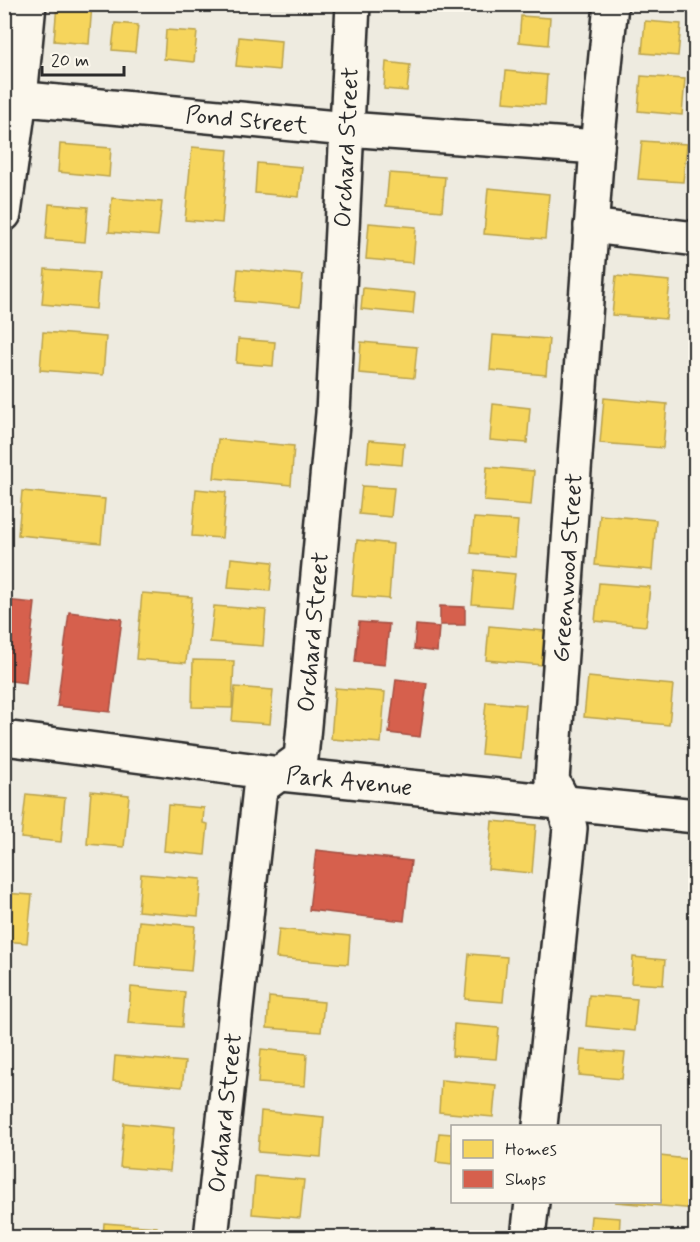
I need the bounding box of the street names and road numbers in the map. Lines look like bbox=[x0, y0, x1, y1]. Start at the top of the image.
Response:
street label: Orchard Street bbox=[328, 66, 367, 228]
street label: Pond Street bbox=[184, 100, 309, 142]
street label: Greenwood Street bbox=[546, 472, 591, 664]
street label: Orchard Street bbox=[291, 551, 337, 714]
street label: Park Avenue bbox=[285, 761, 414, 804]
street label: Orchard Street bbox=[202, 1031, 250, 1194]

